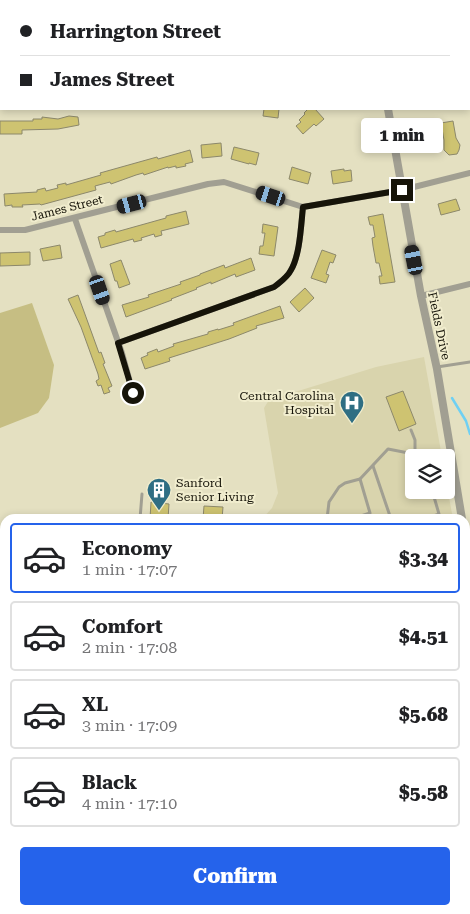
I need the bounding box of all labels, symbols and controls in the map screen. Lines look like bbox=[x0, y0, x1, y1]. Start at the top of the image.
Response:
text: Harrington Street bbox=[50, 20, 221, 43]
text: James Street bbox=[50, 68, 175, 91]
callout: 1 min bbox=[361, 118, 443, 152]
text: 1 min bbox=[380, 126, 424, 145]
route end bbox=[391, 179, 413, 201]
car bbox=[254, 184, 287, 208]
street label: James Street bbox=[30, 192, 105, 224]
car bbox=[115, 193, 148, 215]
car bbox=[403, 244, 424, 276]
car bbox=[88, 273, 111, 307]
street label: Fields Drive bbox=[425, 291, 453, 362]
route start bbox=[122, 382, 144, 404]
place label: Central Carolina Hospital bbox=[239, 389, 334, 417]
hospital icon: Central Carolina Hospital bbox=[339, 390, 365, 424]
map controls bbox=[405, 449, 455, 499]
button: layers bbox=[405, 449, 455, 499]
place label: Sanford Senior Living bbox=[176, 476, 254, 504]
building icon: Sanford Senior Living bbox=[146, 477, 172, 511]
icon: car bbox=[22, 536, 67, 581]
text: Economy bbox=[82, 537, 172, 560]
text: $3.34 bbox=[399, 547, 448, 570]
text: 1 min · 17:07 bbox=[82, 560, 177, 579]
icon: car bbox=[22, 614, 67, 659]
text: Comfort bbox=[82, 615, 163, 638]
text: $4.51 bbox=[399, 625, 448, 648]
text: 2 min · 17:08 bbox=[82, 638, 177, 657]
icon: car bbox=[22, 692, 67, 737]
text: XL bbox=[82, 693, 108, 716]
text: $5.68 bbox=[399, 703, 448, 726]
text: 3 min · 17:09 bbox=[82, 716, 177, 735]
icon: car bbox=[22, 770, 67, 815]
text: Black bbox=[82, 771, 137, 794]
text: $5.58 bbox=[399, 781, 448, 804]
text: 4 min · 17:10 bbox=[82, 794, 177, 813]
button: Confirm bbox=[20, 847, 450, 905]

